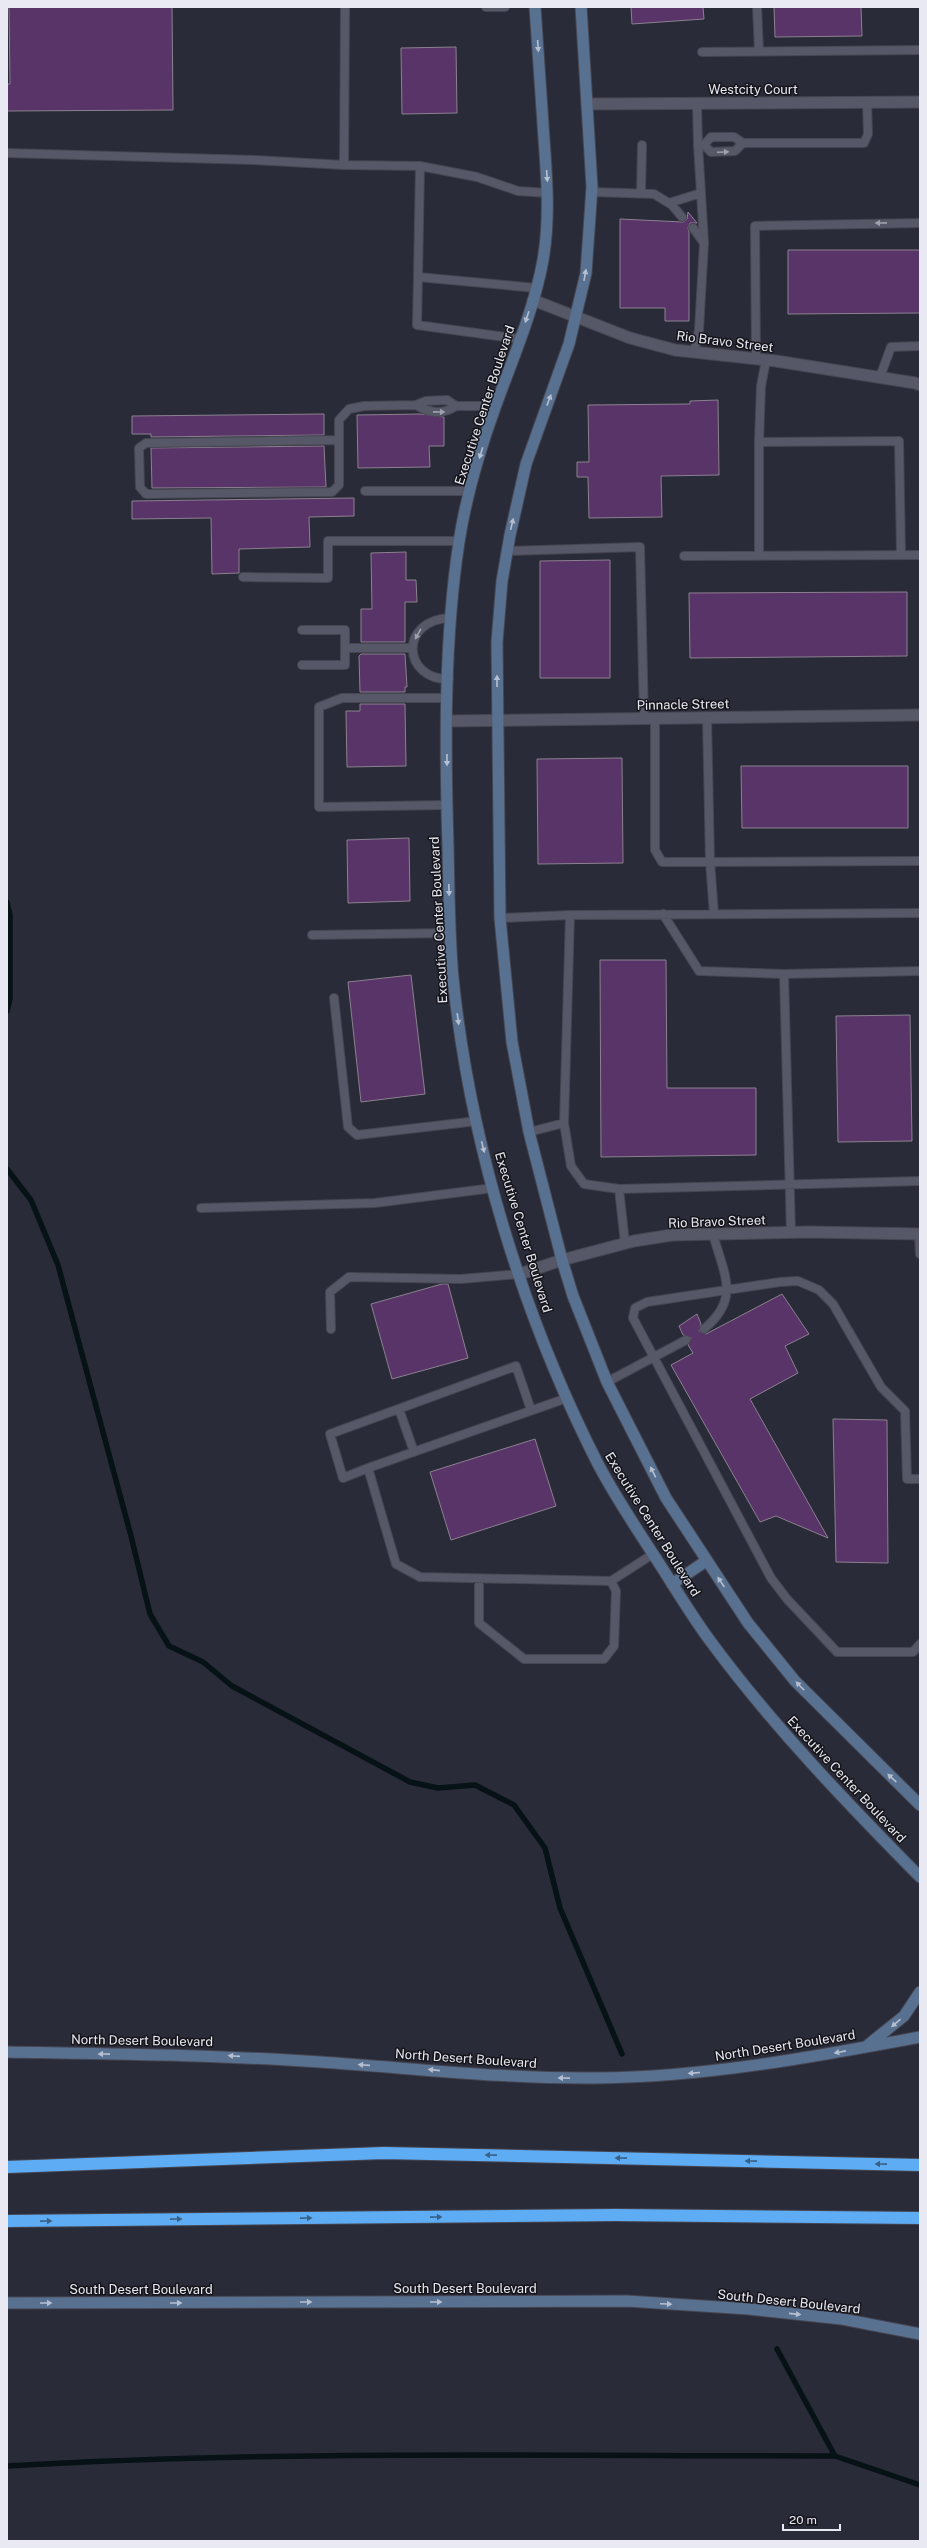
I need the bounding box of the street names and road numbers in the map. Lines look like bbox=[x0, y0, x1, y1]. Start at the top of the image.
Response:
street label: Westcity Court bbox=[708, 82, 798, 97]
street label: Executive Center Boulevard bbox=[452, 323, 517, 487]
street label: Rio Bravo Street bbox=[676, 328, 774, 355]
street label: Pinnacle Street bbox=[637, 696, 730, 713]
street label: Executive Center Boulevard bbox=[427, 836, 450, 1004]
street label: Executive Center Boulevard bbox=[492, 1150, 555, 1314]
street label: Rio Bravo Street bbox=[668, 1212, 766, 1231]
street label: Executive Center Boulevard bbox=[602, 1449, 703, 1599]
street label: Executive Center Boulevard bbox=[784, 1713, 909, 1846]
street label: North Desert Boulevard bbox=[714, 2027, 856, 2064]
street label: North Desert Boulevard bbox=[71, 2032, 213, 2049]
street label: North Desert Boulevard bbox=[395, 2046, 537, 2071]
street label: South Desert Boulevard bbox=[393, 2281, 537, 2296]
street label: South Desert Boulevard bbox=[69, 2282, 213, 2297]
street label: South Desert Boulevard bbox=[717, 2287, 861, 2316]

